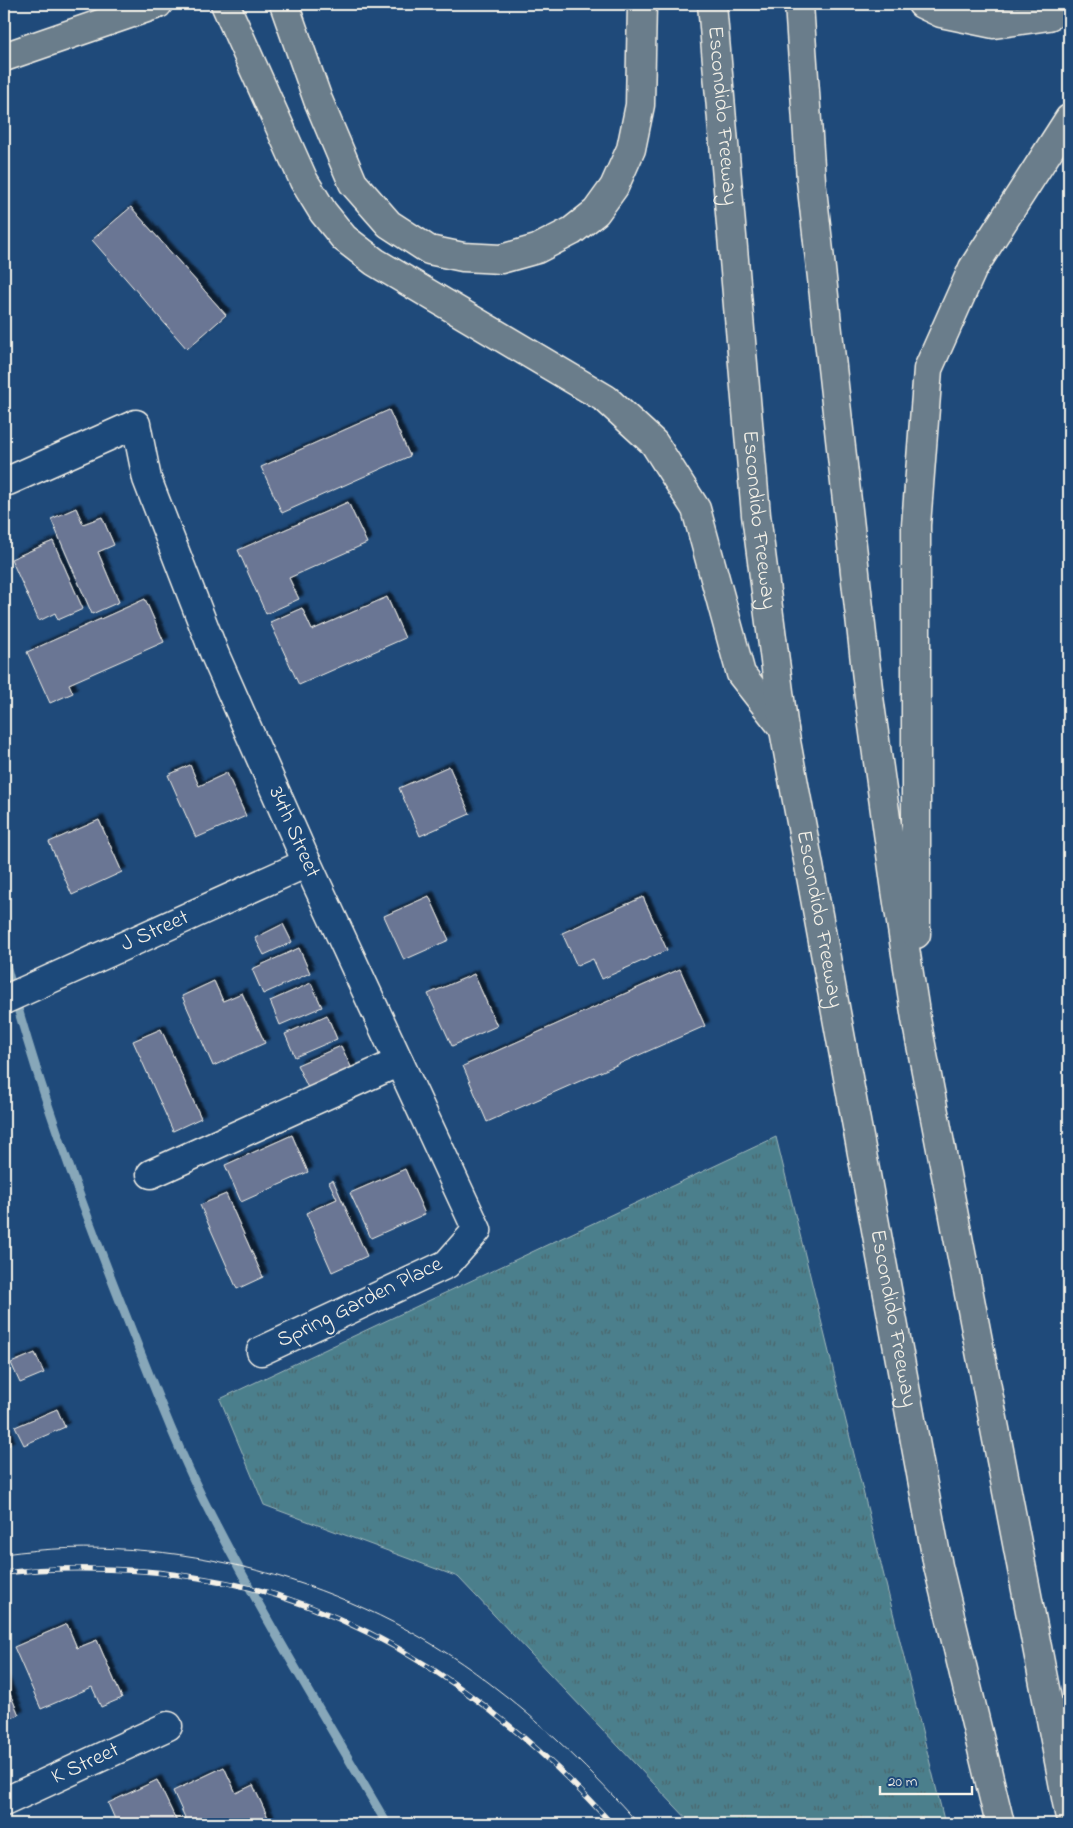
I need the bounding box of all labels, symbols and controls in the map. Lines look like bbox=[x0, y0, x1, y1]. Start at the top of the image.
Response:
street label: Escondido Freeway bbox=[698, 25, 745, 207]
street label: Escondido Freeway bbox=[733, 429, 784, 611]
street label: 34th Street bbox=[259, 782, 328, 884]
street label: Escondido Freeway bbox=[787, 828, 851, 1011]
street label: J Street bbox=[116, 902, 195, 961]
street label: Escondido Freeway bbox=[860, 1227, 924, 1410]
street label: Spring Garden Place bbox=[272, 1249, 449, 1358]
street label: K Street bbox=[46, 1734, 125, 1794]
scale bar bbox=[880, 1763, 973, 1795]
text: 20 m bbox=[888, 1771, 918, 1793]

